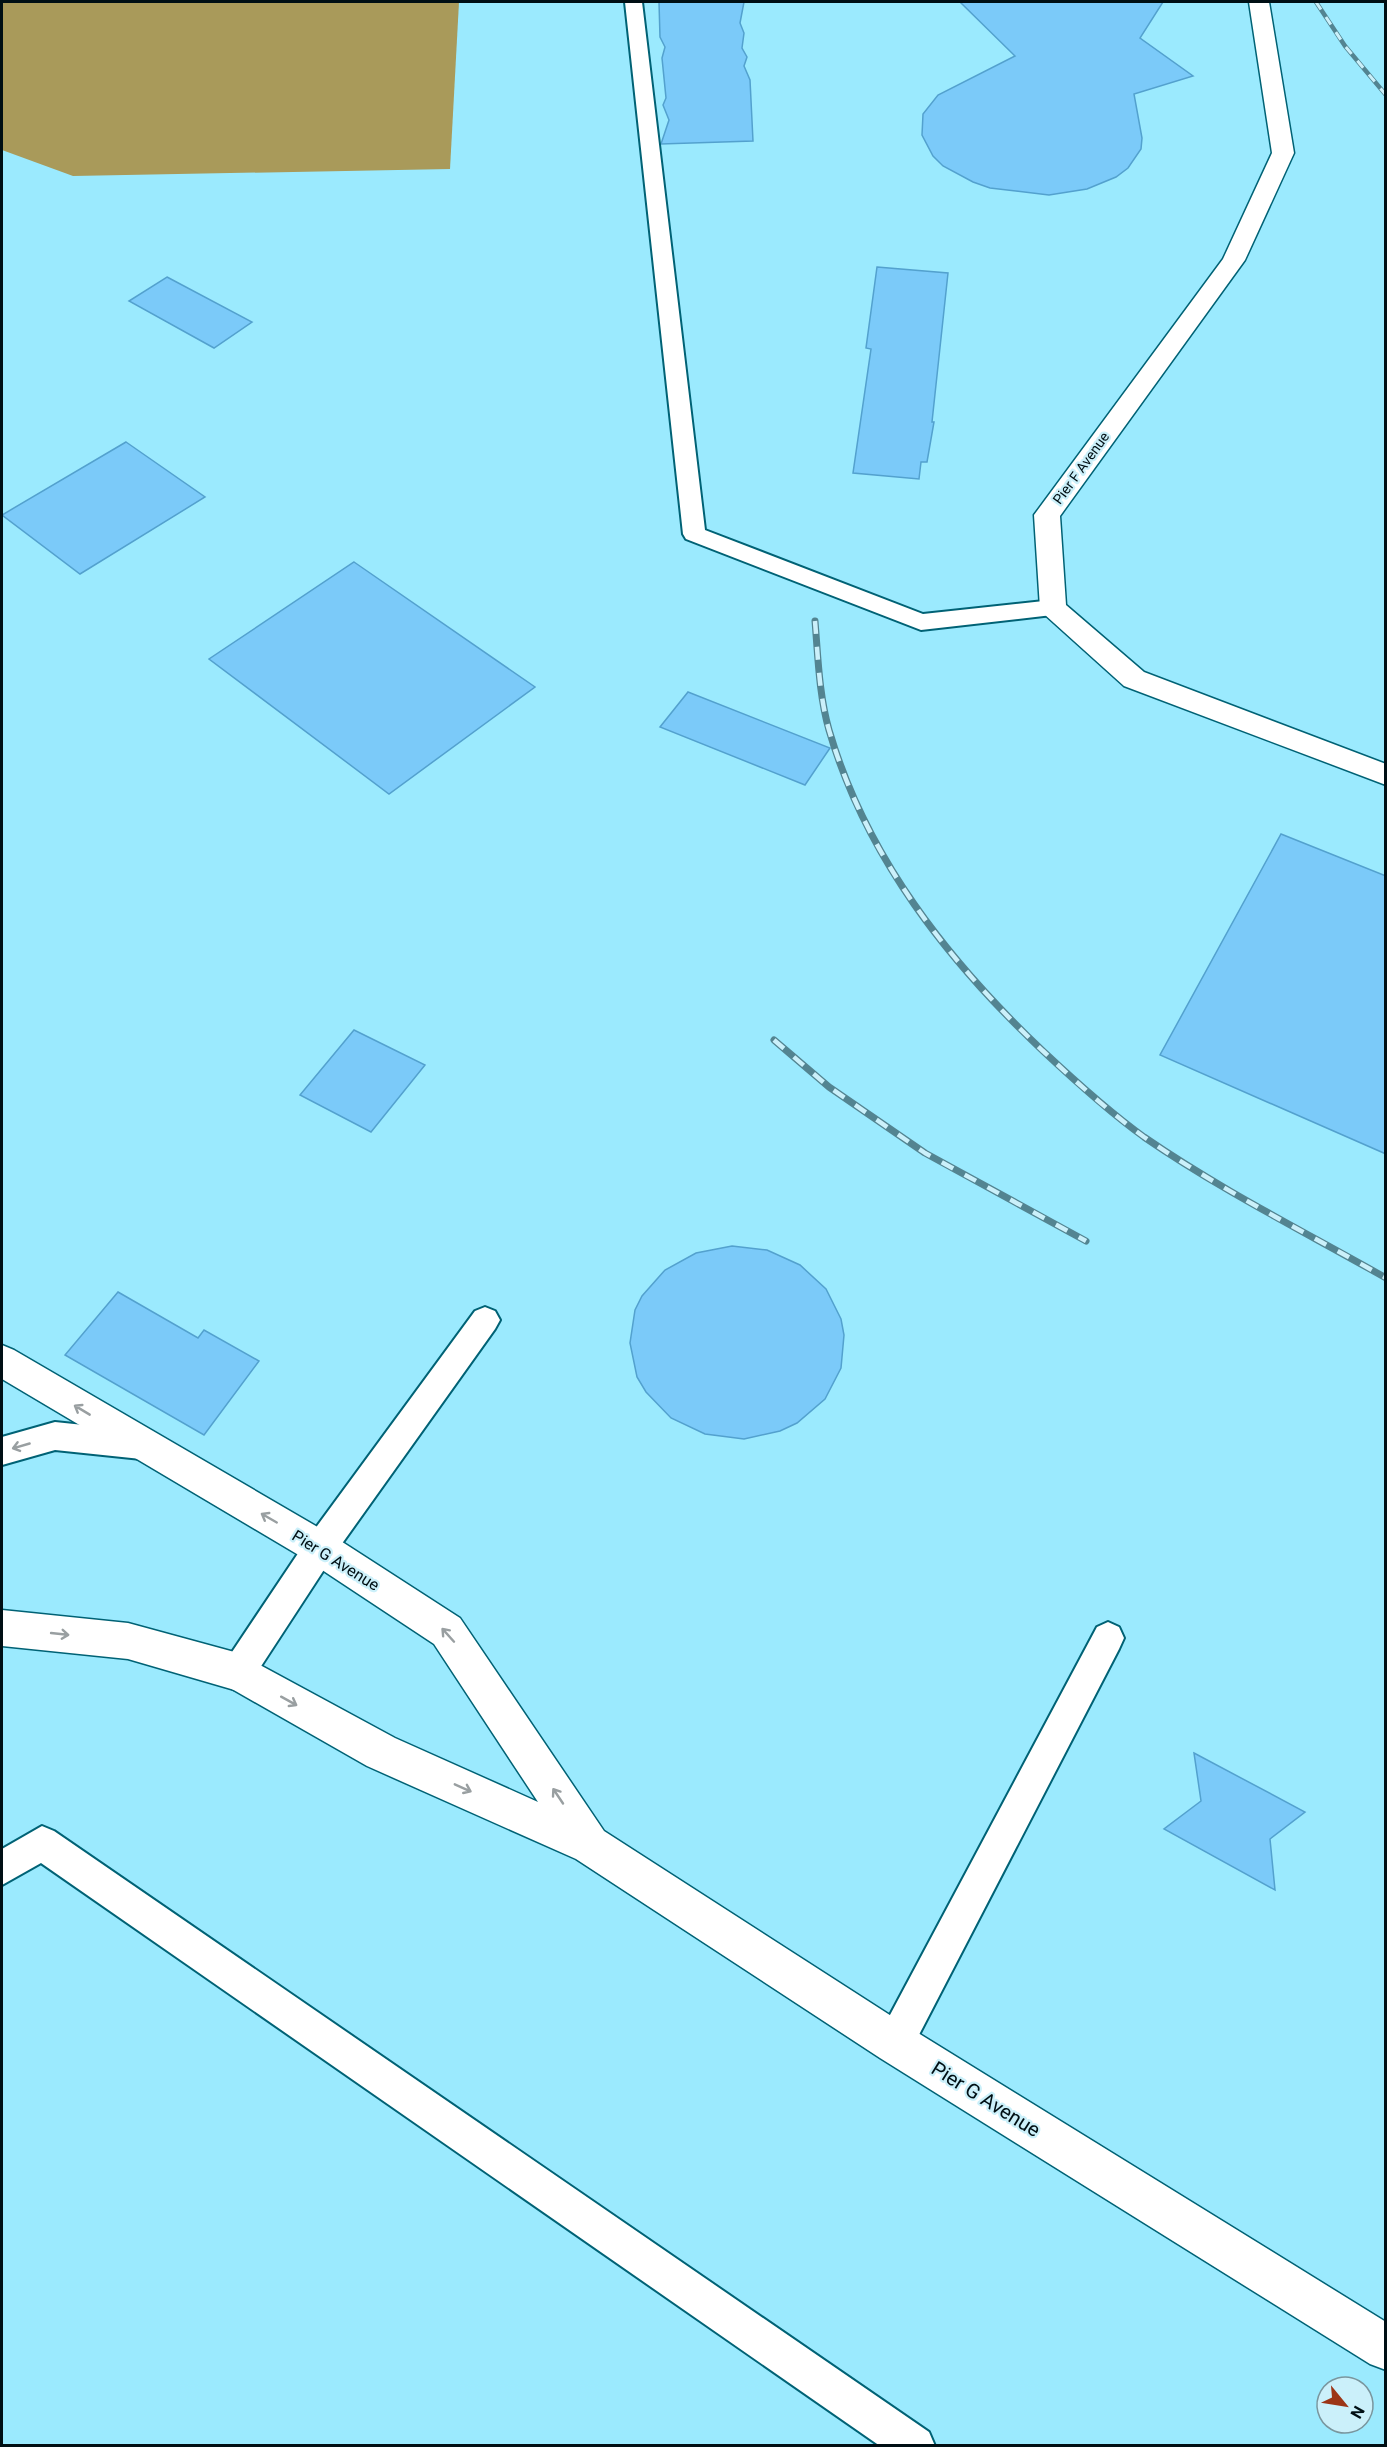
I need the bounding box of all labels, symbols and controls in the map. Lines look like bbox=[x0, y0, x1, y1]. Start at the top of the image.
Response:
street label: Pier F Avenue bbox=[1050, 429, 1112, 507]
one-way arrow bbox=[74, 1403, 91, 1415]
one-way arrow bbox=[12, 1441, 31, 1452]
one-way arrow bbox=[261, 1512, 278, 1524]
street label: Pier G Avenue bbox=[289, 1526, 383, 1595]
one-way arrow bbox=[441, 1628, 455, 1643]
one-way arrow bbox=[49, 1629, 69, 1640]
one-way arrow bbox=[280, 1695, 297, 1707]
one-way arrow bbox=[453, 1783, 471, 1794]
one-way arrow bbox=[552, 1788, 564, 1805]
street label: Pier G Avenue bbox=[927, 2056, 1045, 2142]
north arrow bbox=[1315, 2375, 1375, 2435]
text: N bbox=[1347, 2403, 1369, 2422]

